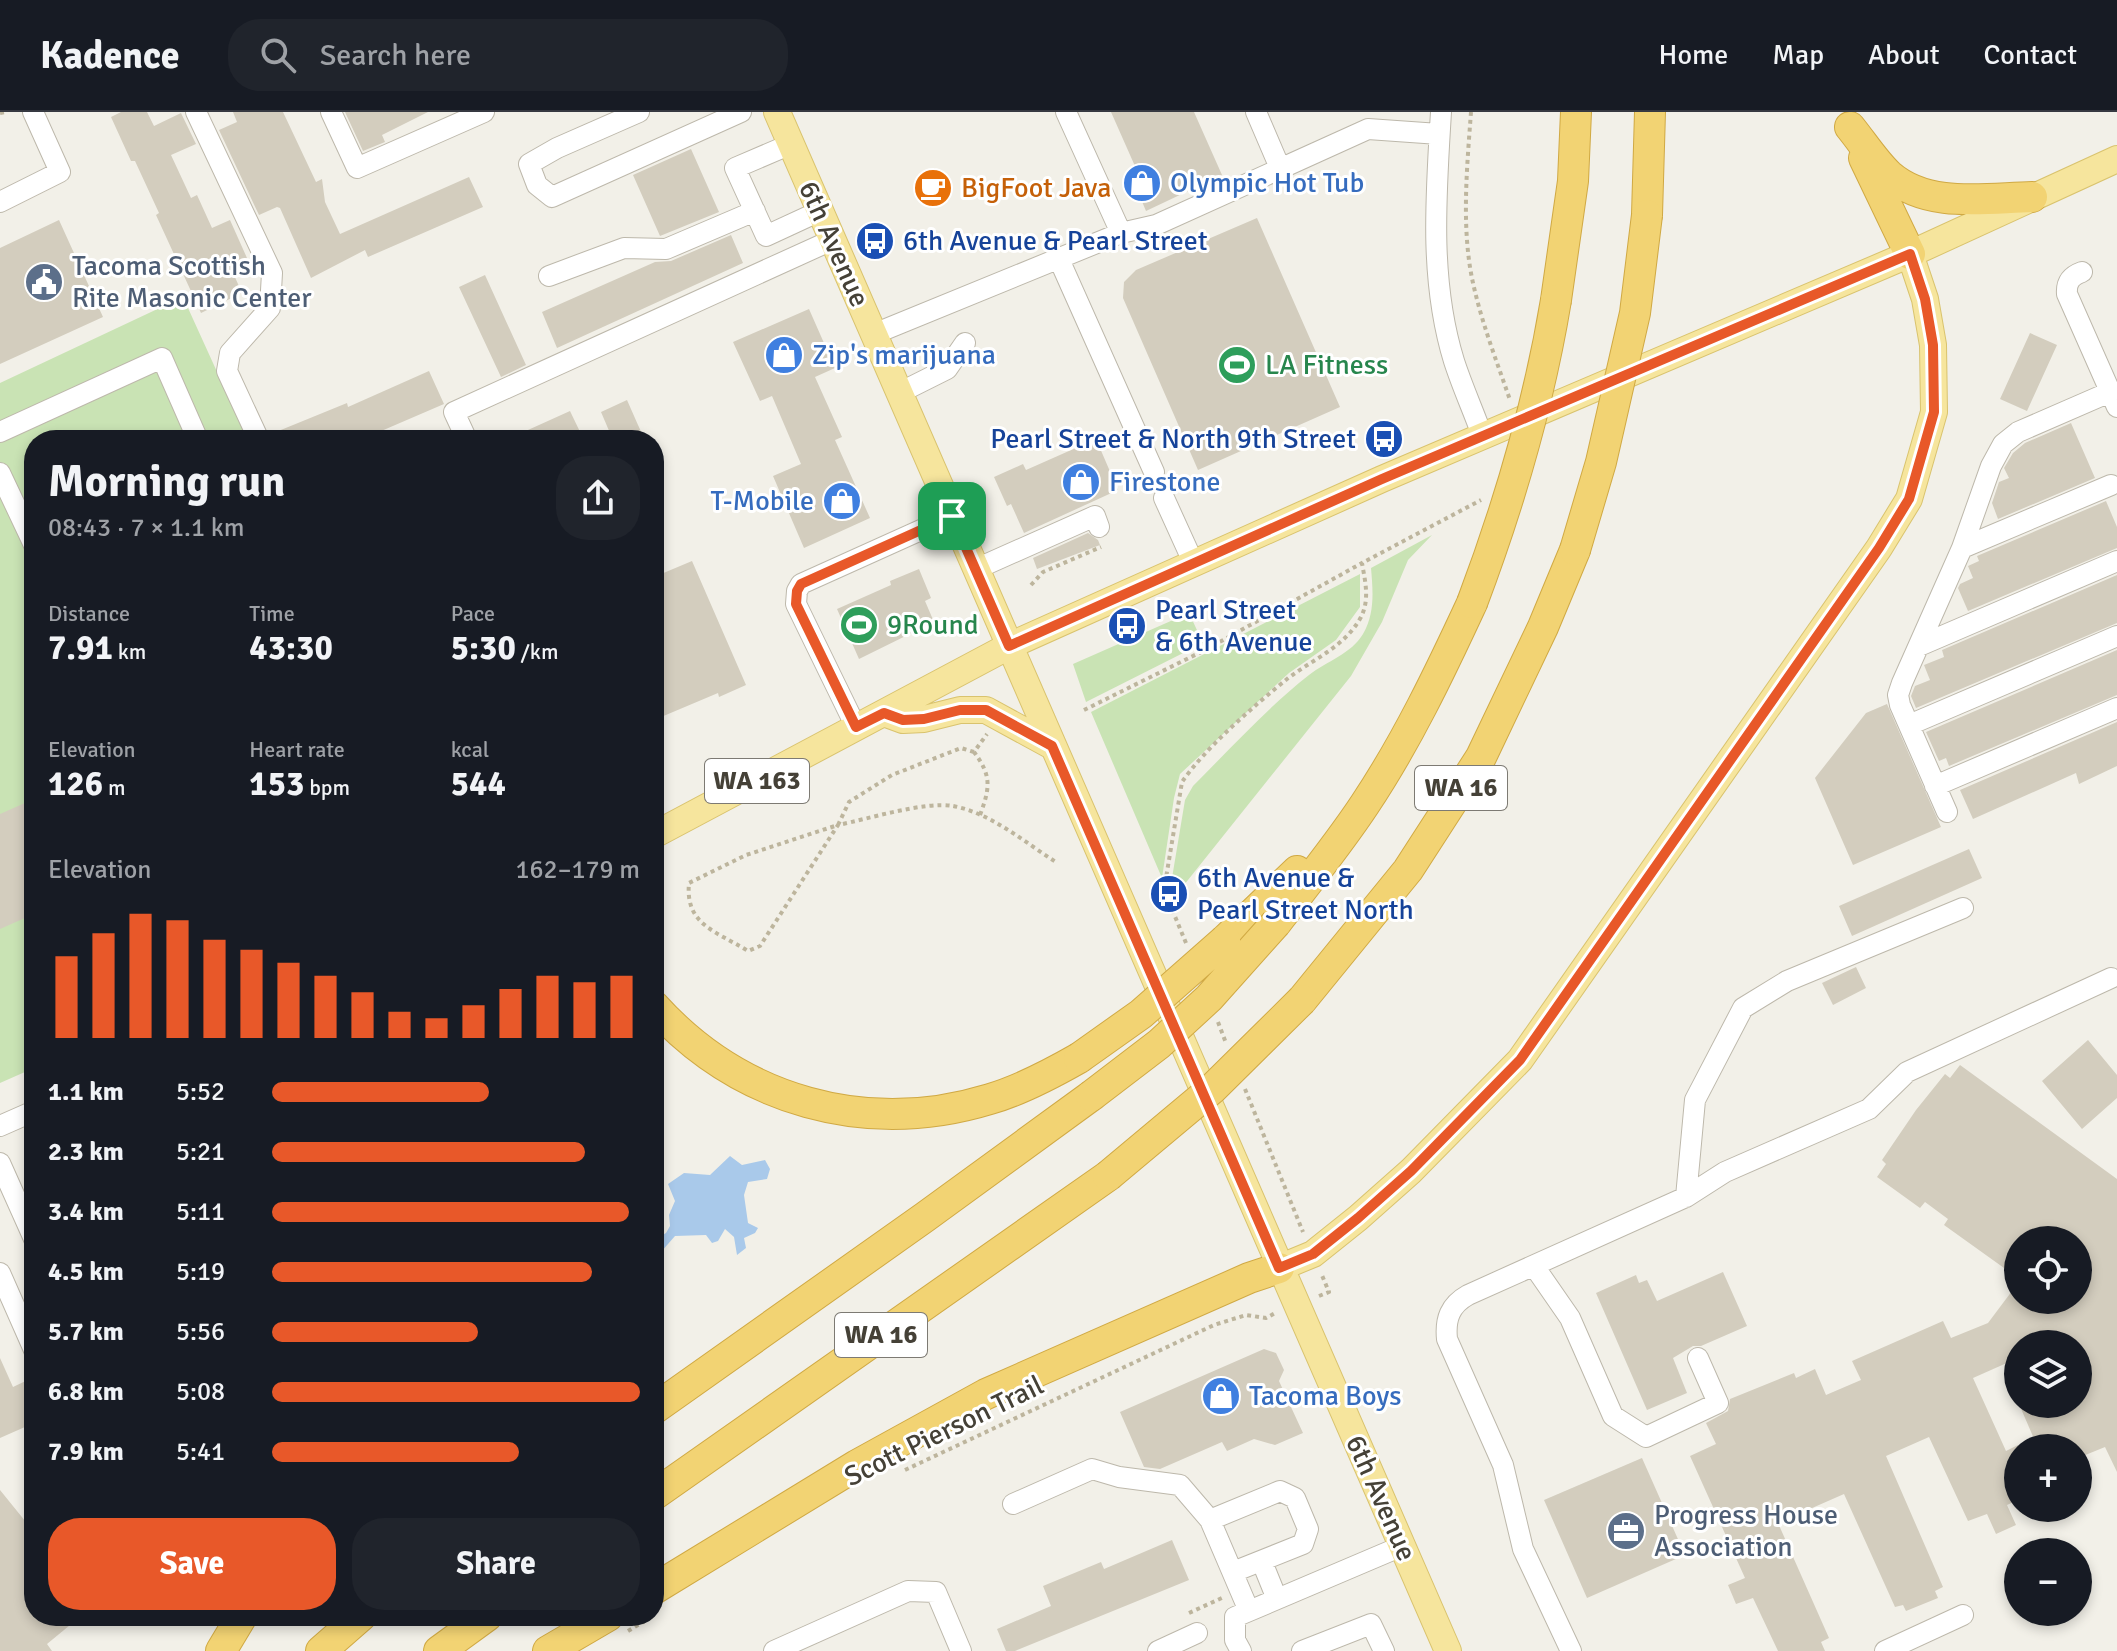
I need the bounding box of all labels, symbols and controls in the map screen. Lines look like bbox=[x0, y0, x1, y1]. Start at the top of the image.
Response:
search box bbox=[228, 19, 788, 91]
text: Kadence bbox=[40, 32, 180, 79]
icon: search bbox=[256, 33, 300, 77]
text: Search here bbox=[320, 37, 471, 74]
text: Home bbox=[1659, 38, 1728, 72]
text: Map bbox=[1772, 38, 1824, 72]
text: About bbox=[1868, 38, 1940, 72]
text: Contact bbox=[1984, 38, 2077, 72]
shop icon: Olympic Hot Tub bbox=[1121, 162, 1163, 204]
place label: Olympic Hot Tub bbox=[1170, 166, 1364, 200]
cafe icon: BigFoot Java bbox=[912, 167, 954, 209]
place label: BigFoot Java bbox=[961, 171, 1111, 205]
street label: 6th Avenue bbox=[791, 176, 877, 312]
bus stop icon: 6th Avenue & Pearl Street bbox=[854, 220, 896, 262]
place label: 6th Avenue & Pearl Street bbox=[903, 224, 1208, 258]
place label: Tacoma Scottish Rite Masonic Center bbox=[72, 249, 312, 315]
public building icon: Tacoma Scottish Rite Masonic Center bbox=[23, 261, 65, 303]
shop icon: Zip's marijuana bbox=[763, 334, 805, 376]
place label: Zip's marijuana bbox=[812, 338, 996, 372]
sports icon: LA Fitness bbox=[1216, 344, 1258, 386]
place label: LA Fitness bbox=[1265, 348, 1388, 382]
bus stop icon: Pearl Street & North 9th Street bbox=[1363, 418, 1405, 460]
place label: Pearl Street & North 9th Street bbox=[990, 422, 1356, 456]
text: Morning run bbox=[48, 455, 285, 509]
button: share bbox=[556, 456, 640, 540]
shop icon: Firestone bbox=[1060, 461, 1102, 503]
place label: Firestone bbox=[1109, 465, 1221, 499]
shop icon: T-Mobile bbox=[821, 480, 863, 522]
pin bbox=[918, 482, 986, 550]
place label: T-Mobile bbox=[710, 484, 814, 518]
icon: arrive bbox=[930, 494, 974, 538]
text: 08:43 · 7 × 1.1 km bbox=[48, 512, 244, 544]
place label: Pearl Street & 6th Avenue bbox=[1155, 593, 1313, 659]
text: Distance bbox=[48, 600, 130, 627]
text: Time bbox=[249, 600, 295, 627]
text: Pace bbox=[451, 600, 495, 627]
sports icon: 9Round bbox=[838, 604, 880, 646]
bus stop icon: Pearl Street & 6th Avenue bbox=[1106, 605, 1148, 647]
place label: 9Round bbox=[887, 608, 979, 642]
text: 7.91 bbox=[48, 627, 113, 669]
text: 43:30 bbox=[249, 627, 333, 669]
text: 5:30 bbox=[451, 627, 516, 669]
text: km bbox=[113, 638, 146, 665]
text: /km bbox=[516, 638, 558, 665]
text: Elevation bbox=[48, 736, 136, 763]
text: Heart rate bbox=[249, 736, 345, 763]
text: kcal bbox=[451, 736, 489, 763]
road number: WA 163 bbox=[705, 759, 809, 803]
text: 126 bbox=[48, 763, 103, 805]
text: 153 bbox=[249, 763, 304, 805]
text: 544 bbox=[451, 763, 506, 805]
road number: WA 16 bbox=[1415, 766, 1507, 810]
text: m bbox=[103, 774, 125, 801]
text: bpm bbox=[304, 774, 350, 801]
text: Elevation bbox=[48, 854, 152, 886]
text: 162–179 m bbox=[516, 854, 640, 886]
place label: 6th Avenue & Pearl Street North bbox=[1197, 861, 1414, 927]
bus stop icon: 6th Avenue & Pearl Street North bbox=[1148, 873, 1190, 915]
text: 1.1 km bbox=[48, 1076, 124, 1108]
text: 5:52 bbox=[176, 1076, 225, 1108]
text: 2.3 km bbox=[48, 1136, 124, 1168]
text: 5:21 bbox=[176, 1136, 225, 1168]
text: 3.4 km bbox=[48, 1196, 124, 1228]
text: 5:11 bbox=[176, 1196, 225, 1228]
map controls bbox=[2004, 1226, 2092, 1626]
button: locate bbox=[2004, 1226, 2092, 1314]
text: 4.5 km bbox=[48, 1256, 124, 1288]
text: 5:19 bbox=[176, 1256, 225, 1288]
road number: WA 16 bbox=[835, 1313, 927, 1357]
text: 5.7 km bbox=[48, 1316, 124, 1348]
text: 5:56 bbox=[176, 1316, 225, 1348]
button: layers bbox=[2004, 1330, 2092, 1418]
street label: Scott Pierson Trail bbox=[839, 1368, 1049, 1494]
shop icon: Tacoma Boys bbox=[1200, 1375, 1242, 1417]
text: 6.8 km bbox=[48, 1376, 124, 1408]
text: 5:08 bbox=[176, 1376, 225, 1408]
place label: Tacoma Boys bbox=[1249, 1379, 1401, 1413]
street label: 6th Avenue bbox=[1338, 1430, 1424, 1566]
button: + bbox=[2004, 1434, 2092, 1522]
text: 7.9 km bbox=[48, 1436, 124, 1468]
text: 5:41 bbox=[176, 1436, 225, 1468]
place label: Progress House Association bbox=[1654, 1498, 1838, 1564]
office icon: Progress House Association bbox=[1605, 1510, 1647, 1552]
button: Save bbox=[48, 1518, 336, 1610]
button: Share bbox=[352, 1518, 640, 1610]
button: − bbox=[2004, 1538, 2092, 1626]

